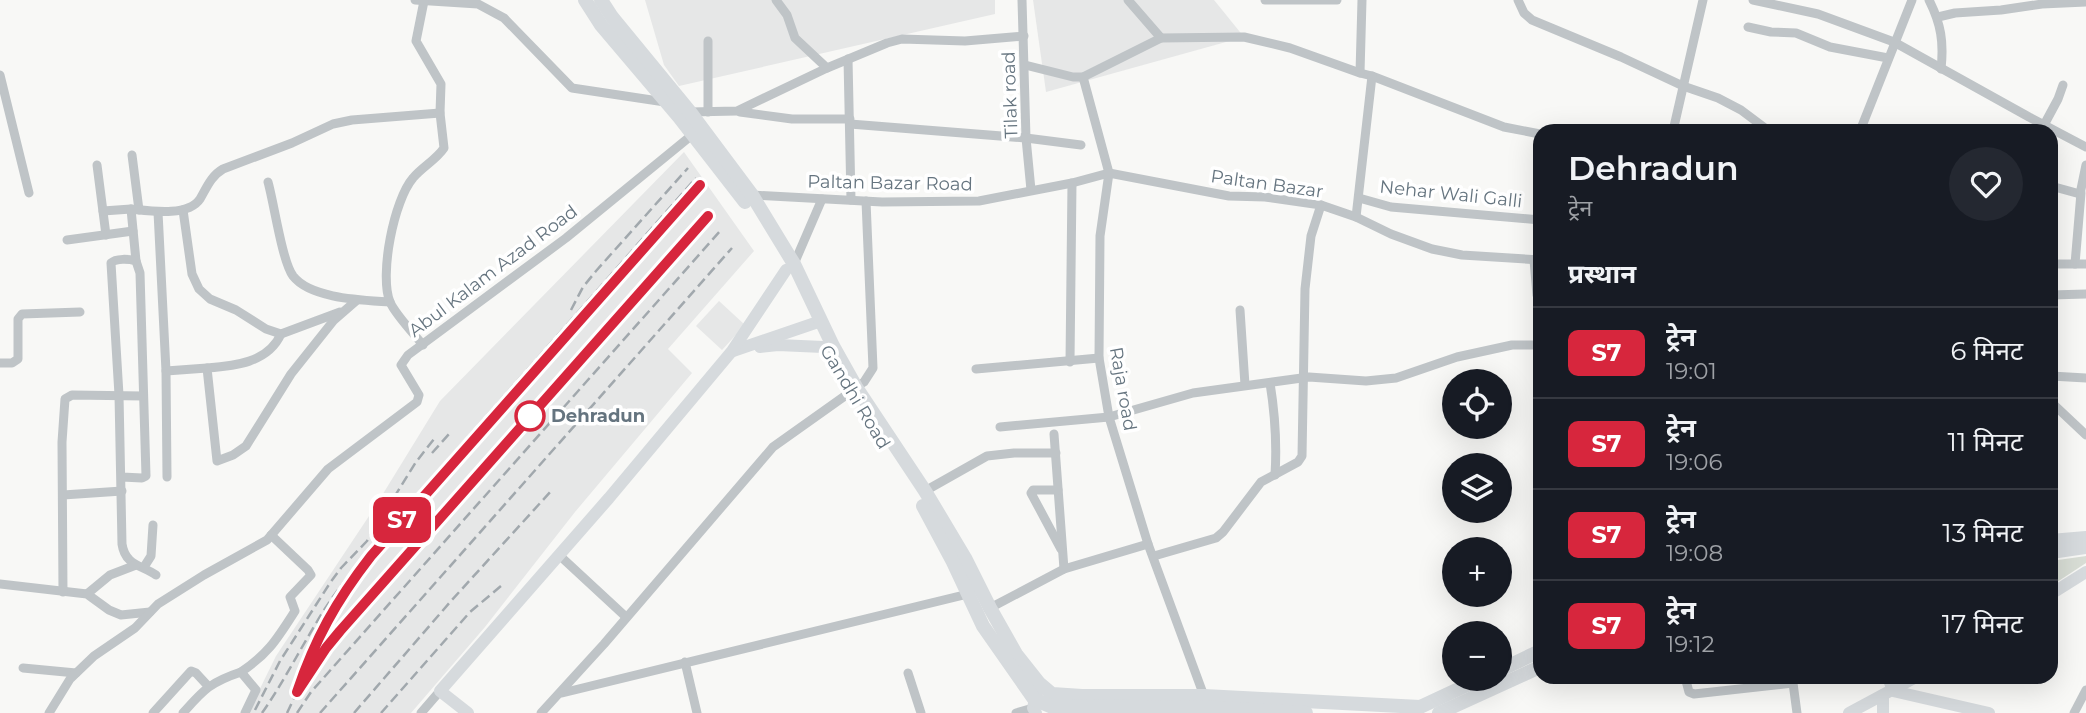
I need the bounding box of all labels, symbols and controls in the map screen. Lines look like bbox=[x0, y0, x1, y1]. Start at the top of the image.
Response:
street label: Tilak road bbox=[997, 51, 1023, 139]
button: heart bbox=[1949, 147, 2023, 221]
text: Dehradun bbox=[1568, 148, 1739, 188]
street label: Paltan Bazar bbox=[1209, 165, 1325, 203]
street label: Paltan Bazar Road bbox=[807, 171, 973, 195]
street label: Nehar Wali Galli bbox=[1379, 176, 1523, 212]
text: ट्रेन bbox=[1568, 194, 1592, 222]
street label: Abul Kalam Azad Road bbox=[404, 200, 582, 342]
text: प्रस्थान bbox=[1568, 258, 1636, 290]
text: ट्रेन bbox=[1666, 321, 1696, 353]
text: 6 मिनट bbox=[1951, 335, 2023, 367]
text: S7 bbox=[1592, 338, 1621, 367]
street label: Gandhi Road bbox=[815, 341, 895, 453]
street label: Raja road bbox=[1105, 345, 1141, 433]
text: 19:01 bbox=[1666, 357, 1717, 385]
map controls bbox=[1442, 369, 1512, 691]
button: locate bbox=[1442, 369, 1512, 439]
marker: Dehradun bbox=[515, 401, 545, 431]
place label: Dehradun bbox=[551, 405, 645, 427]
text: ट्रेन bbox=[1666, 412, 1696, 444]
text: 11 मिनट bbox=[1948, 426, 2023, 458]
text: S7 bbox=[1592, 429, 1621, 458]
text: 19:06 bbox=[1666, 448, 1722, 476]
button: layers bbox=[1442, 453, 1512, 523]
line badge: S7 bbox=[370, 497, 434, 543]
text: ट्रेन bbox=[1666, 503, 1696, 535]
text: S7 bbox=[387, 505, 417, 534]
text: 13 मिनट bbox=[1942, 517, 2023, 549]
text: S7 bbox=[1592, 520, 1621, 549]
button: + bbox=[1442, 537, 1512, 607]
text: 19:08 bbox=[1666, 539, 1723, 567]
text: ट्रेन bbox=[1666, 594, 1696, 626]
text: 17 मिनट bbox=[1942, 608, 2023, 640]
text: S7 bbox=[1592, 611, 1621, 640]
button: − bbox=[1442, 621, 1512, 691]
text: 19:12 bbox=[1666, 630, 1715, 658]

